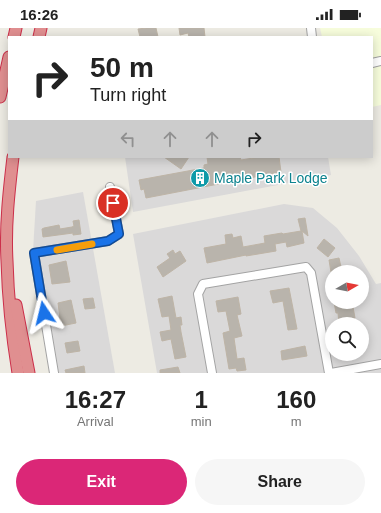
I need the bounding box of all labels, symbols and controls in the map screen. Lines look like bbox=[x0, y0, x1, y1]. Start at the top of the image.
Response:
text: 16:26 bbox=[20, 6, 58, 23]
icon: right bbox=[24, 52, 76, 104]
text: 50 m bbox=[90, 52, 154, 83]
text: Turn right bbox=[90, 85, 166, 105]
icon: left bbox=[117, 128, 139, 150]
icon: ahead bbox=[159, 128, 181, 150]
icon: ahead bbox=[201, 128, 223, 150]
icon: right bbox=[243, 128, 265, 150]
building icon: Maple Park Lodge bbox=[189, 167, 211, 189]
place label: Maple Park Lodge bbox=[214, 170, 328, 186]
pin bbox=[96, 186, 130, 220]
icon: arrive bbox=[102, 192, 124, 214]
north arrow bbox=[325, 265, 369, 309]
map controls bbox=[325, 265, 369, 361]
position arrow bbox=[23, 292, 65, 334]
button: search bbox=[325, 317, 369, 361]
text: 16:27 bbox=[65, 386, 126, 413]
text: 1 bbox=[194, 386, 208, 413]
text: 160 bbox=[276, 386, 316, 413]
text: Arrival bbox=[77, 414, 114, 429]
text: min bbox=[191, 414, 212, 429]
text: m bbox=[291, 414, 302, 429]
button: Exit bbox=[16, 459, 187, 505]
button: Share bbox=[195, 459, 365, 505]

